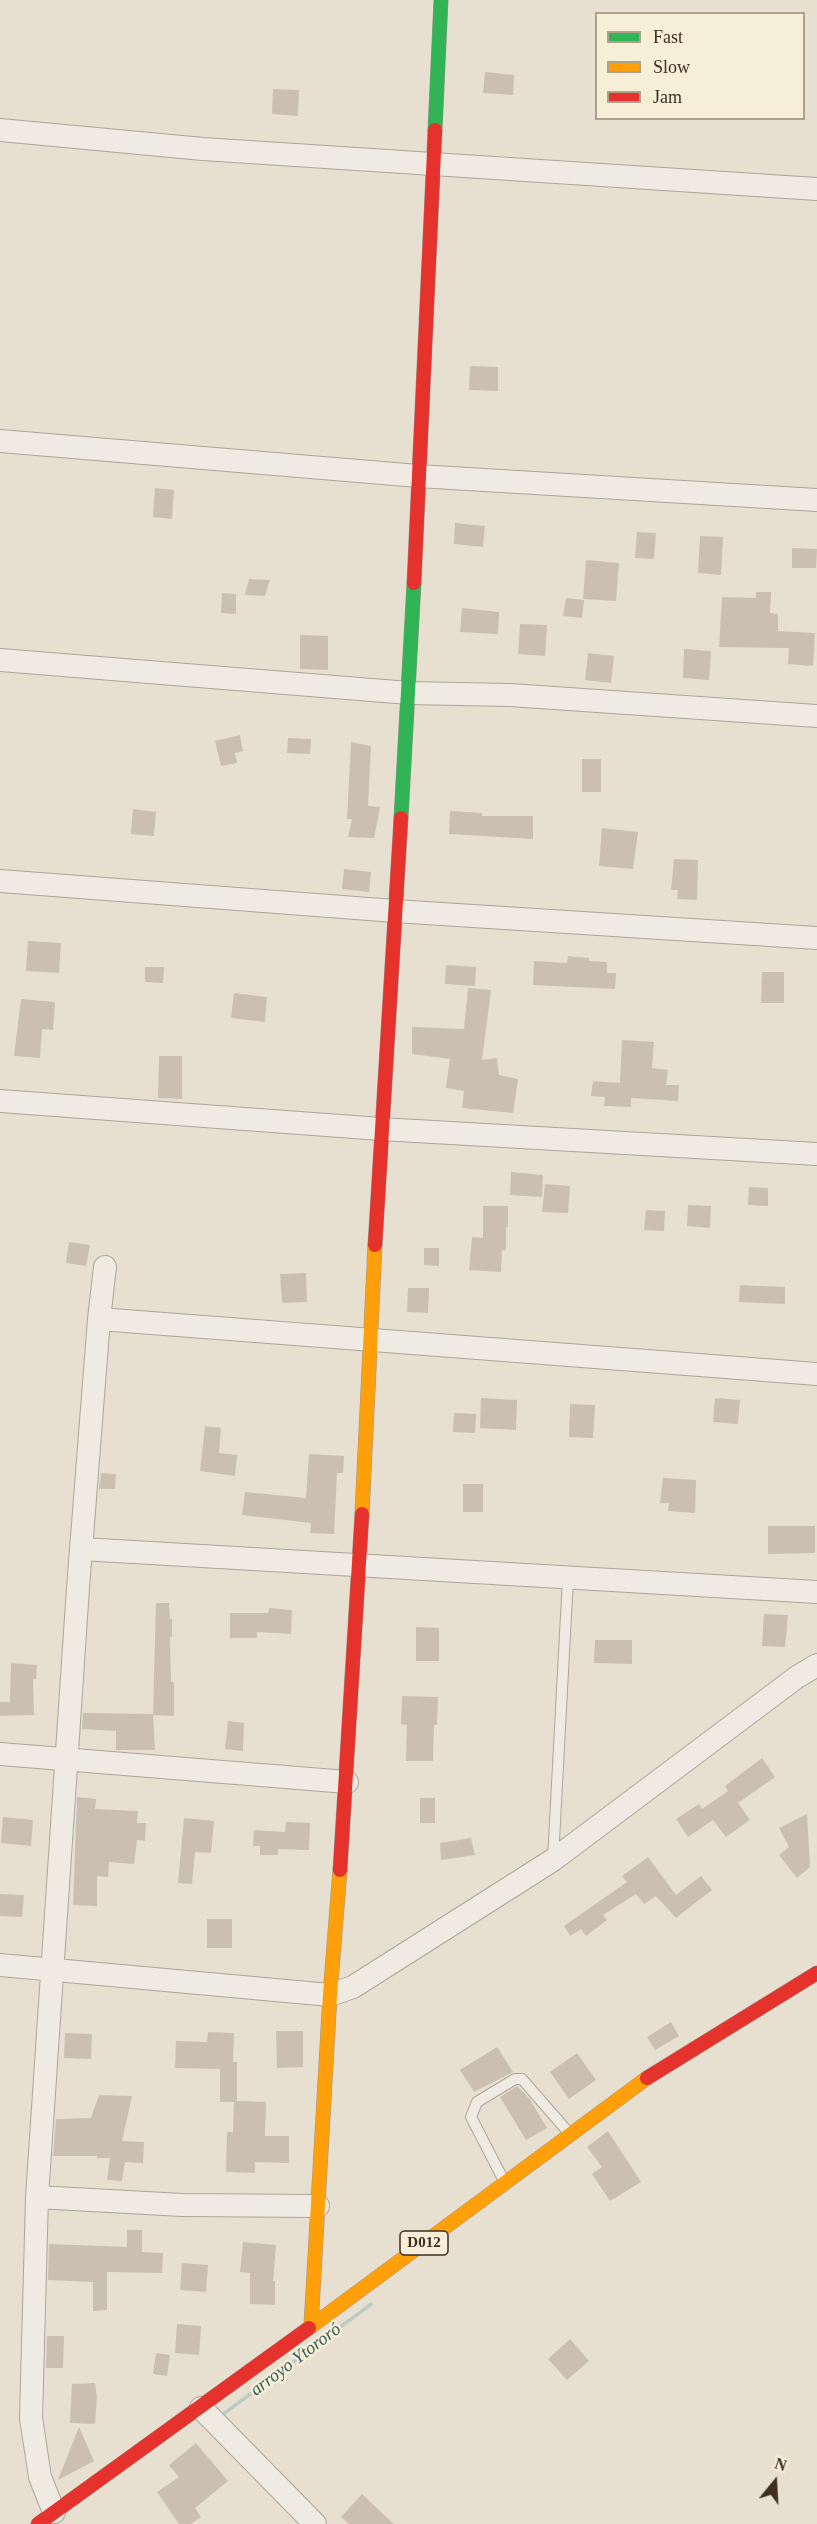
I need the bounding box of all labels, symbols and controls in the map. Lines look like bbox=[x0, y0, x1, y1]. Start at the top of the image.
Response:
legend bbox=[595, 12, 805, 120]
text: Fast bbox=[653, 27, 683, 47]
text: Slow bbox=[653, 57, 690, 77]
text: Jam bbox=[653, 87, 682, 107]
road number: D012 bbox=[400, 2231, 448, 2255]
water label: arroyo Ytororó bbox=[246, 2319, 346, 2401]
north arrow bbox=[745, 2452, 805, 2512]
text: N bbox=[773, 2455, 789, 2474]

